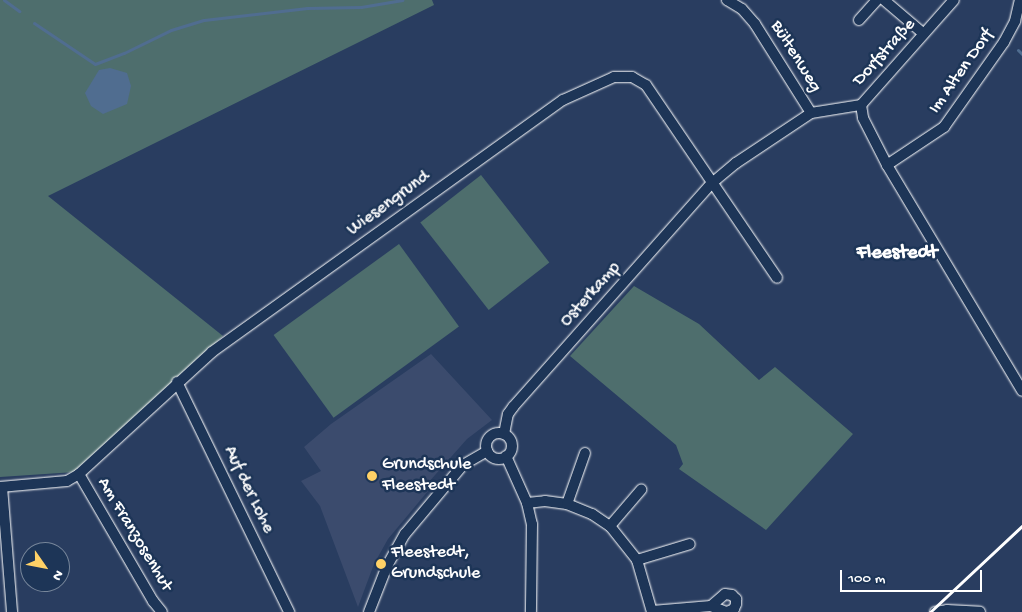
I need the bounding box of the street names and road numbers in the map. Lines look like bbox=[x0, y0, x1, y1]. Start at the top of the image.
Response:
street label: Dorfstraße bbox=[849, 15, 921, 91]
street label: Bültenweg bbox=[765, 17, 825, 97]
street label: Im Alten Dorf bbox=[925, 26, 999, 118]
street label: Wiesengrund bbox=[343, 167, 435, 241]
street label: Osterkamp bbox=[556, 258, 626, 332]
street label: Auf der Lohe bbox=[218, 443, 278, 537]
street label: Am Franzosenhut bbox=[92, 474, 176, 596]

